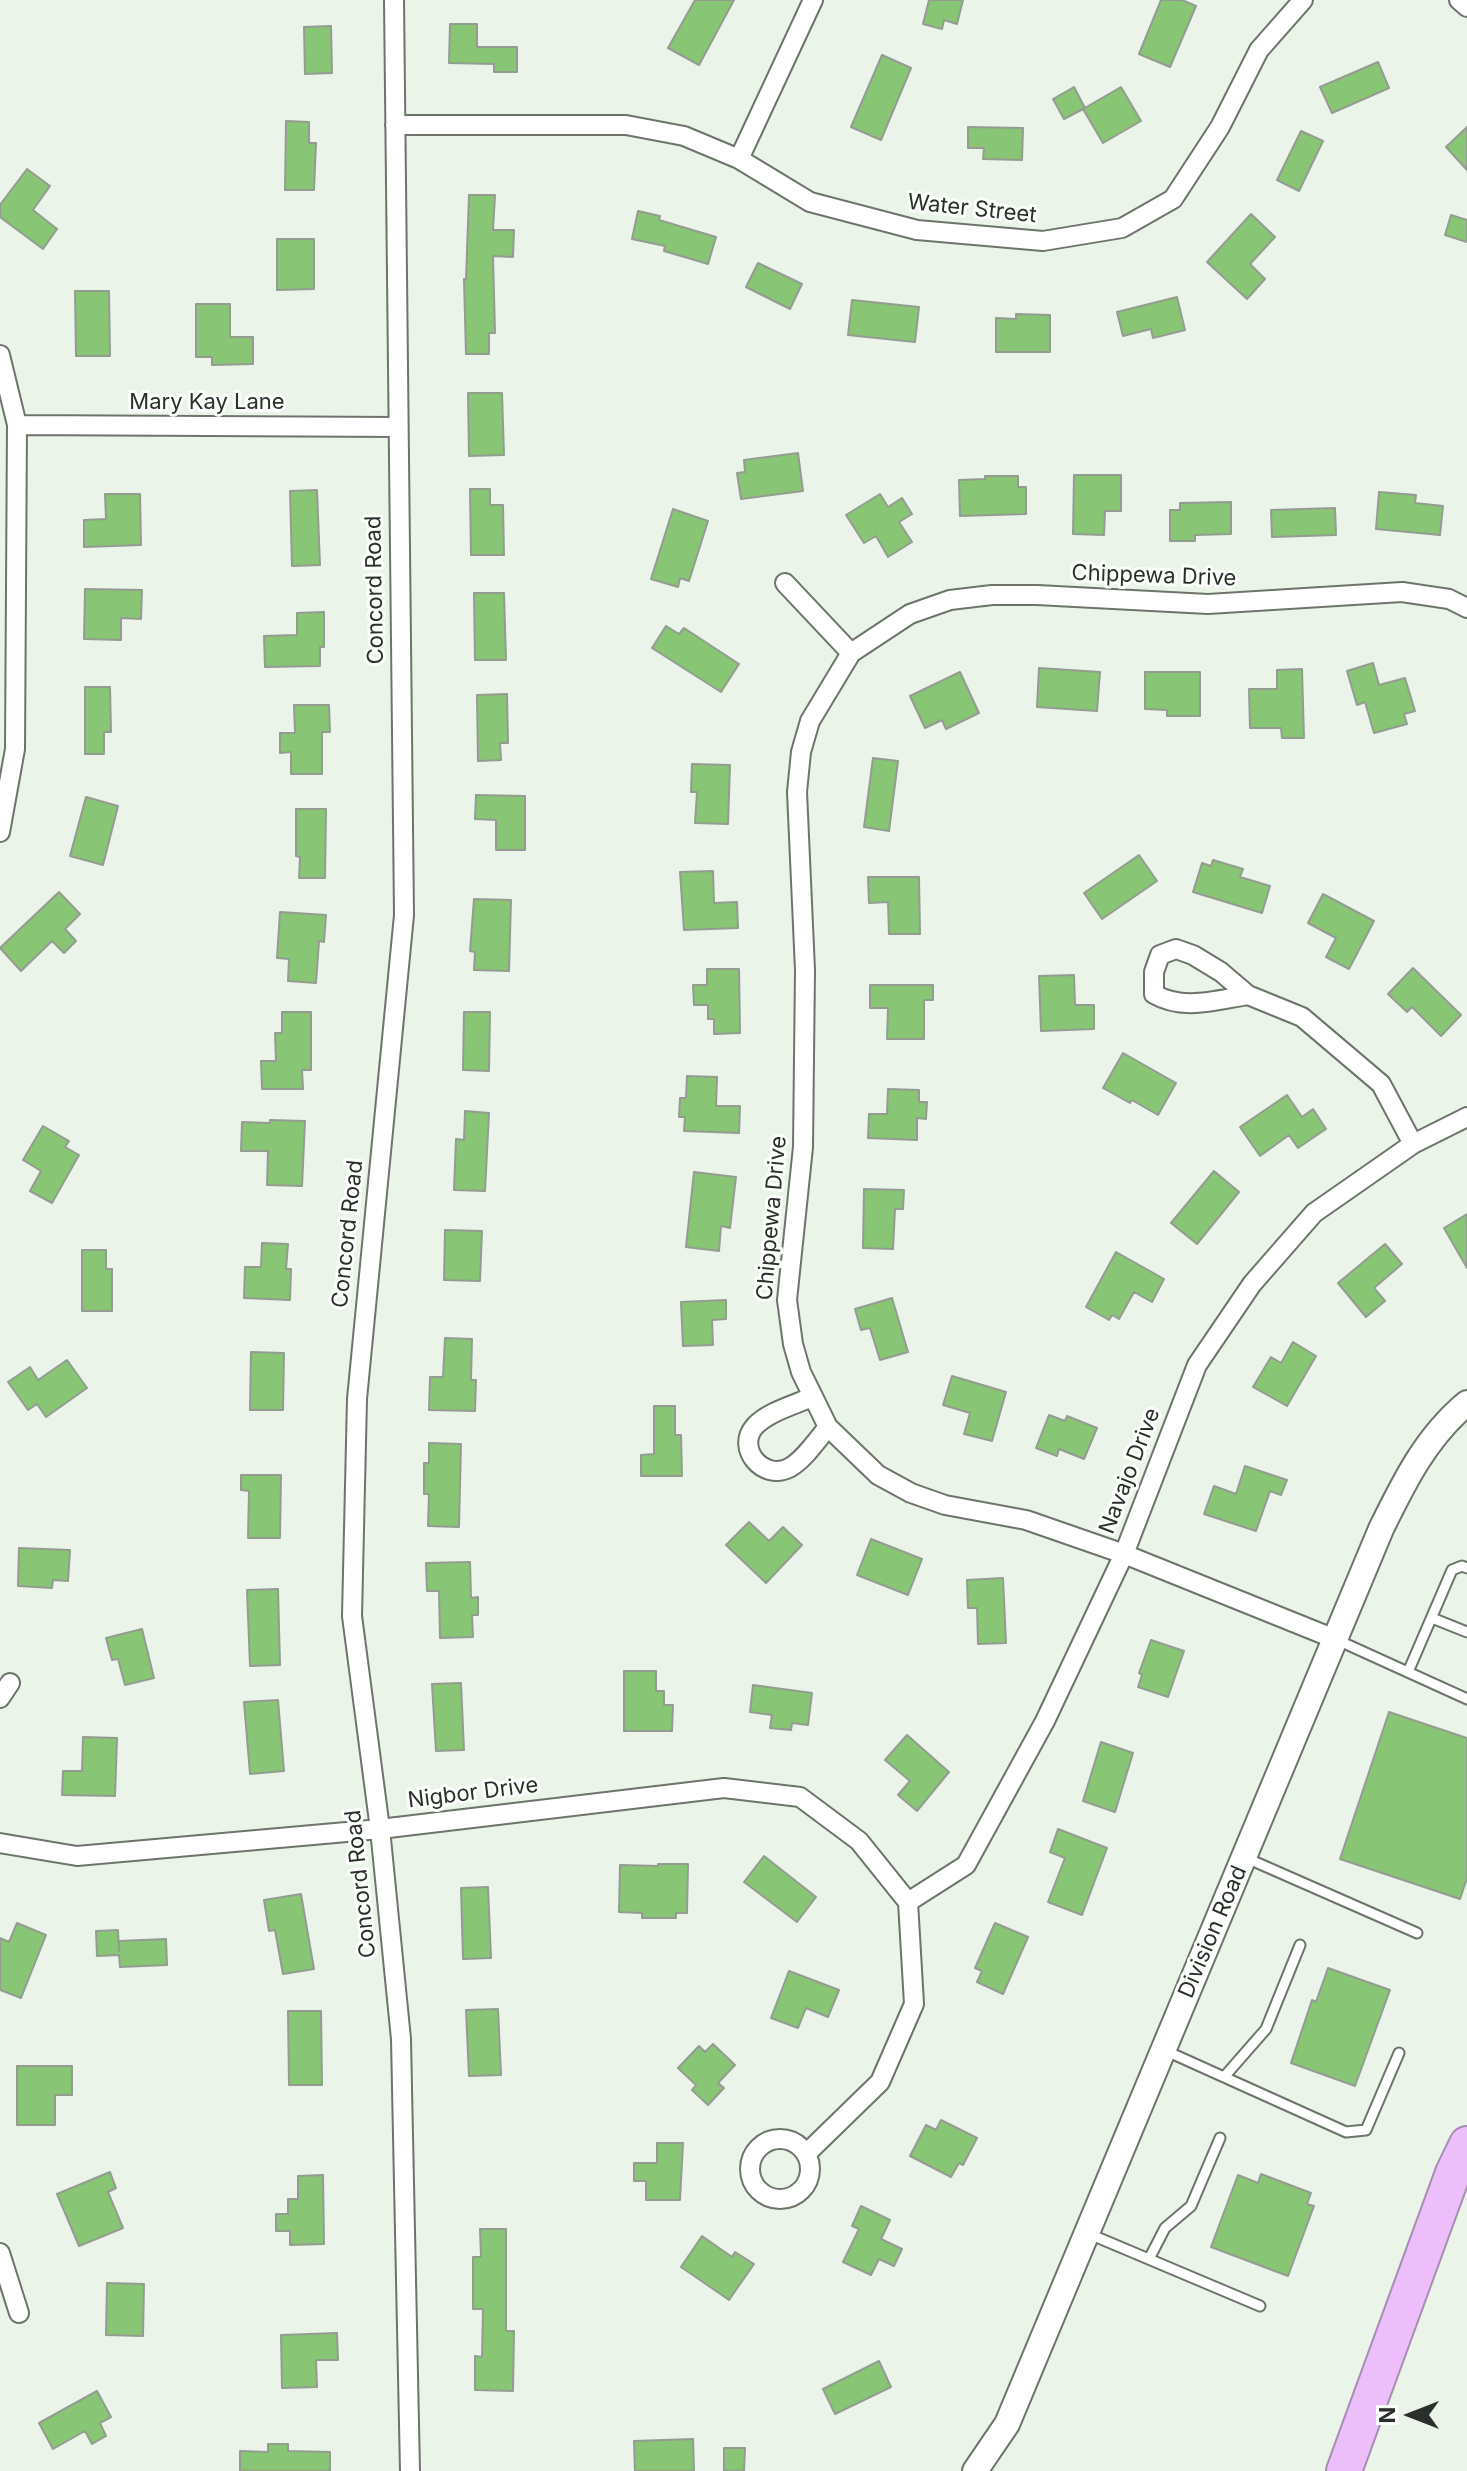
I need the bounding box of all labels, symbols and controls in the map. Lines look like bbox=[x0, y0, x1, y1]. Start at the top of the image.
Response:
street label: Water Street bbox=[906, 189, 1038, 229]
street label: Mary Kay Lane bbox=[129, 389, 285, 415]
street label: Concord Road bbox=[361, 515, 389, 665]
street label: Chippewa Drive bbox=[1071, 560, 1237, 592]
street label: Chippewa Drive bbox=[752, 1135, 792, 1301]
street label: Concord Road bbox=[327, 1159, 369, 1309]
street label: Navajo Drive bbox=[1094, 1404, 1166, 1538]
street label: Nigbor Drive bbox=[406, 1772, 540, 1814]
street label: Concord Road bbox=[340, 1809, 382, 1959]
street label: Division Road bbox=[1173, 1862, 1253, 2002]
north arrow bbox=[1371, 2375, 1451, 2455]
text: N bbox=[1374, 2407, 1400, 2423]

